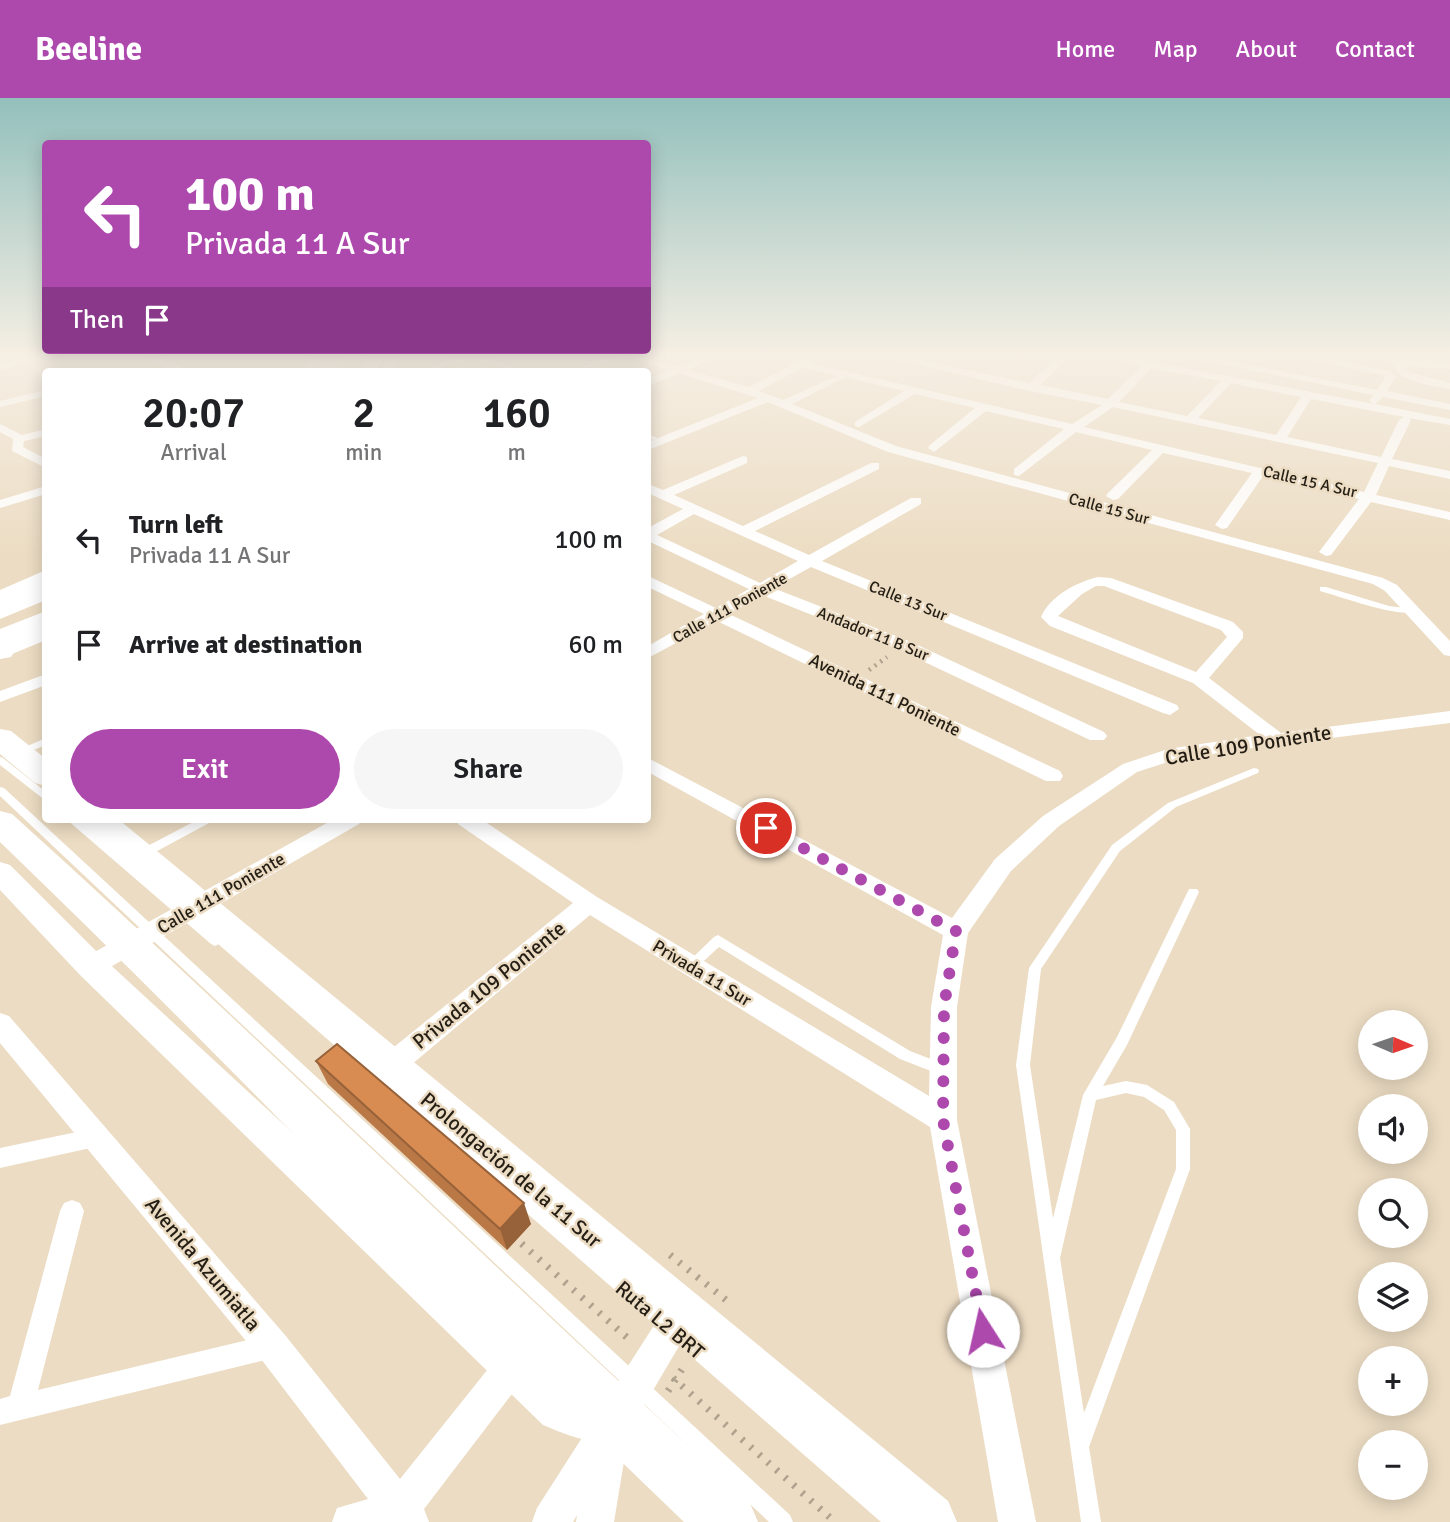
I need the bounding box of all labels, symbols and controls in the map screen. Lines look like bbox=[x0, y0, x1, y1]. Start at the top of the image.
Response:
text: Beeline bbox=[35, 29, 142, 70]
text: Home bbox=[1055, 34, 1115, 64]
text: Map bbox=[1153, 34, 1198, 64]
text: About bbox=[1236, 34, 1297, 64]
text: Contact bbox=[1335, 34, 1415, 64]
text: 100 m bbox=[185, 164, 315, 224]
icon: left bbox=[70, 168, 161, 259]
text: Privada 11 A Sur bbox=[185, 224, 409, 263]
icon: arrive bbox=[138, 301, 176, 339]
text: Then bbox=[70, 304, 124, 336]
text: 20:07 bbox=[142, 388, 245, 439]
text: 2 bbox=[352, 388, 375, 439]
text: 160 bbox=[483, 388, 551, 439]
text: Arrival bbox=[160, 438, 227, 467]
text: min bbox=[345, 438, 382, 467]
text: m bbox=[507, 438, 526, 467]
street label: Calle 15 A Sur bbox=[1261, 461, 1359, 503]
street label: Calle 15 Sur bbox=[1067, 489, 1152, 529]
text: Turn left bbox=[129, 509, 223, 541]
icon: left bbox=[70, 521, 108, 559]
text: 100 m bbox=[554, 524, 623, 556]
text: Privada 11 A Sur bbox=[129, 541, 290, 570]
street label: Calle 111 Poniente bbox=[669, 568, 791, 648]
street label: Calle 13 Sur bbox=[866, 576, 950, 626]
street label: Andador 11 B Sur bbox=[814, 602, 932, 666]
icon: arrive bbox=[70, 626, 108, 664]
text: Arrive at destination bbox=[129, 629, 362, 661]
text: 60 m bbox=[568, 629, 623, 661]
street label: Avenida 111 Poniente bbox=[806, 649, 964, 741]
street label: Calle 109 Poniente bbox=[1163, 719, 1333, 771]
button: Exit bbox=[70, 729, 340, 809]
button: Share bbox=[354, 729, 623, 809]
pin bbox=[736, 798, 796, 858]
icon: arrive bbox=[747, 809, 785, 847]
street label: Calle 111 Poniente bbox=[153, 847, 289, 939]
street label: Privada 109 Poniente bbox=[407, 915, 571, 1055]
street label: Privada 11 Sur bbox=[649, 935, 756, 1011]
north arrow bbox=[1358, 1010, 1428, 1080]
map controls bbox=[1358, 1010, 1428, 1500]
street label: Prolongación de la 11 Sur bbox=[415, 1087, 607, 1254]
button: sound bbox=[1358, 1094, 1428, 1164]
button: search bbox=[1358, 1178, 1428, 1248]
street label: Avenida Azumiatla bbox=[139, 1192, 267, 1336]
button: layers bbox=[1358, 1262, 1428, 1332]
street label: Ruta L2 BRT bbox=[610, 1275, 710, 1365]
position arrow bbox=[946, 1294, 1020, 1368]
button: + bbox=[1358, 1346, 1428, 1416]
button: − bbox=[1358, 1430, 1428, 1500]

